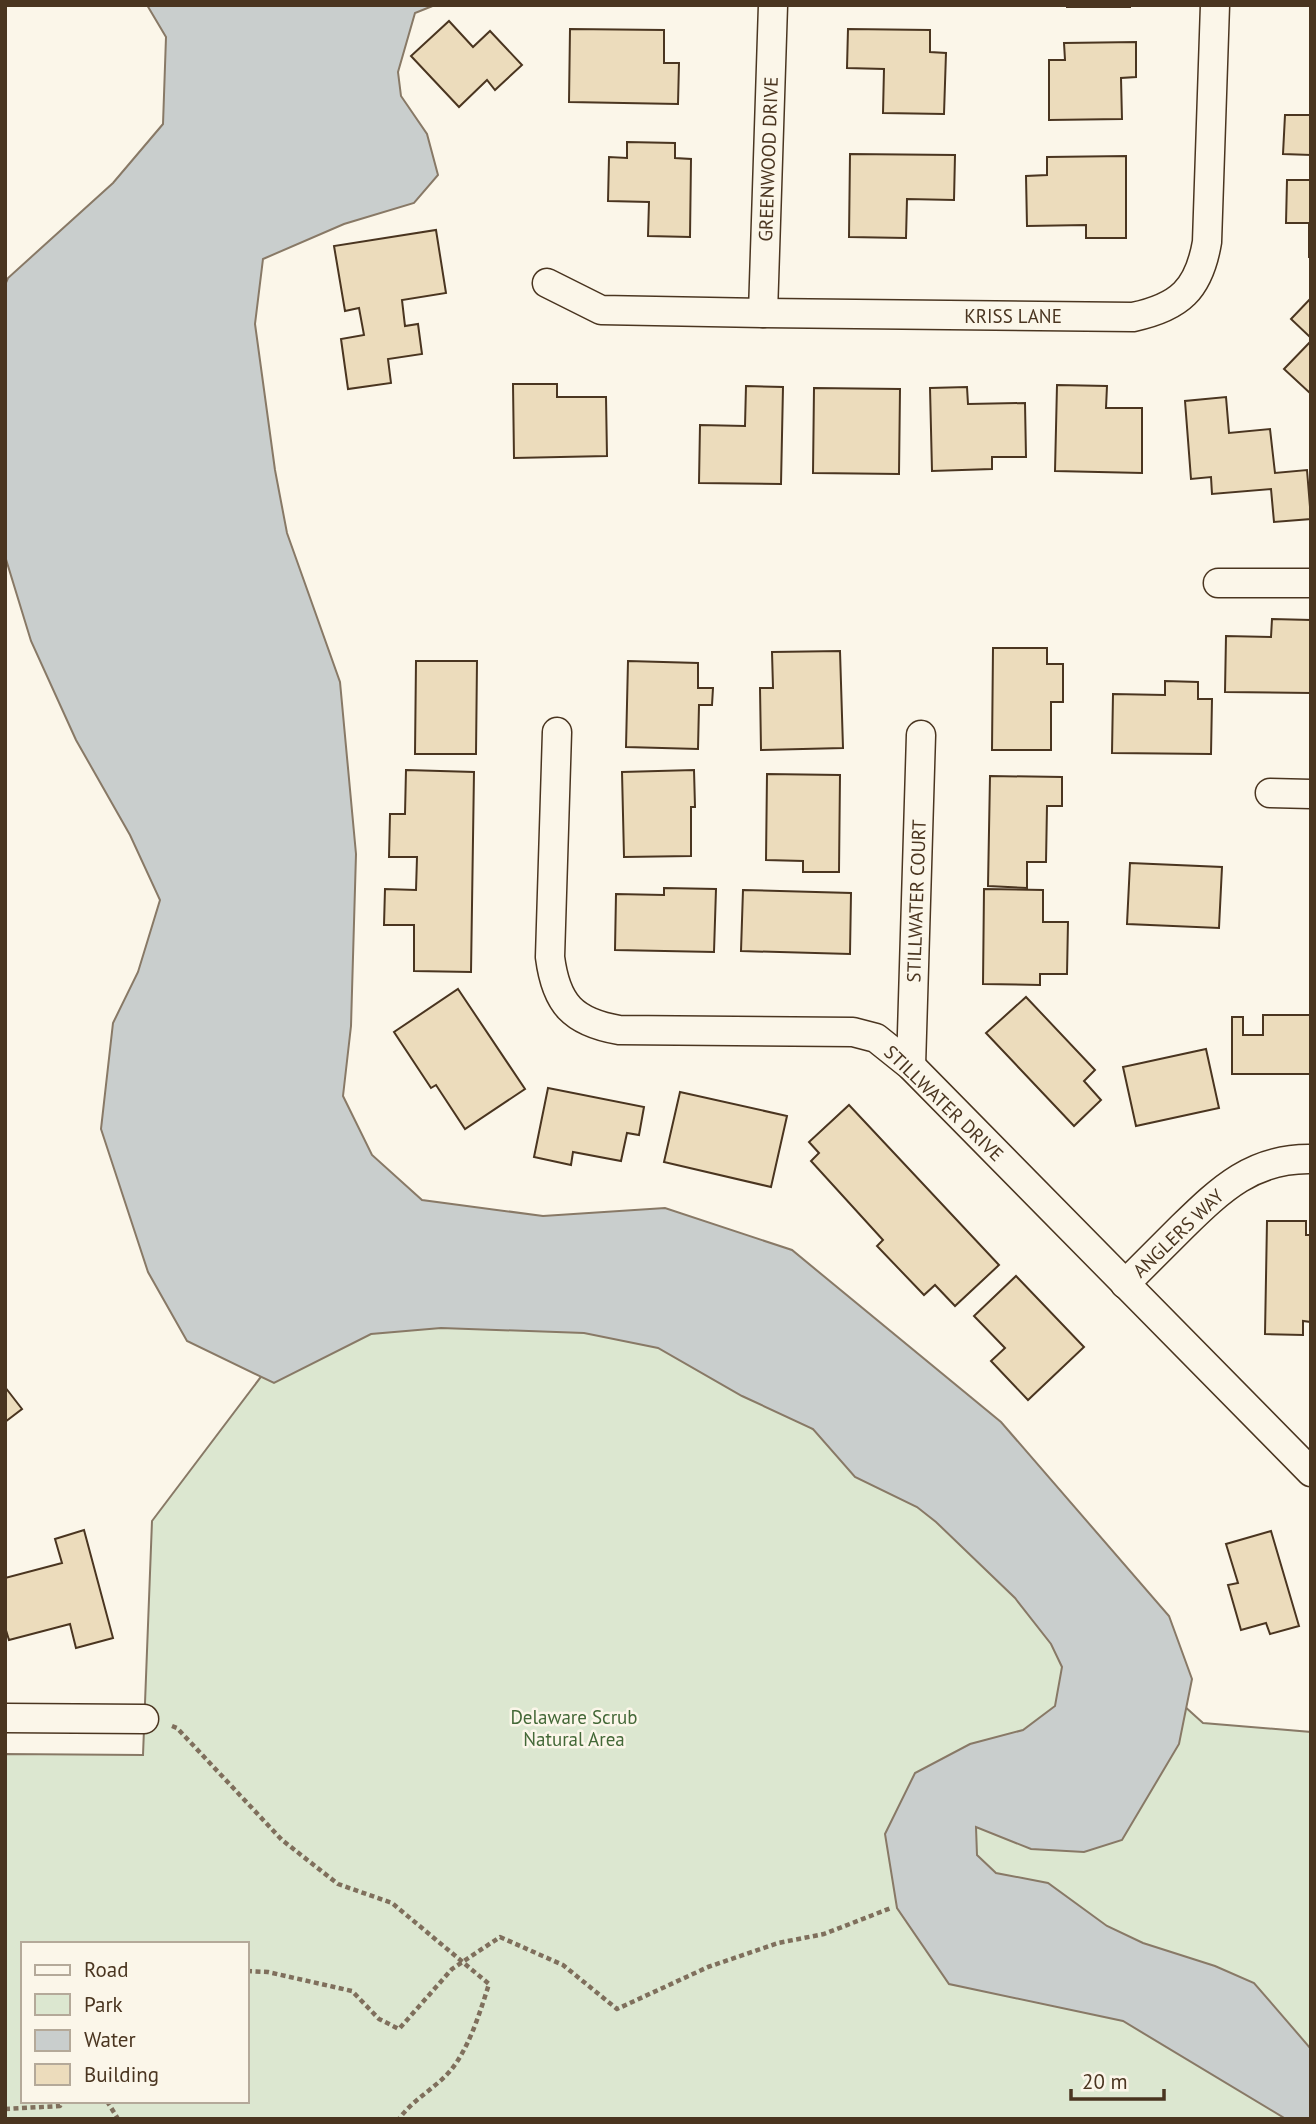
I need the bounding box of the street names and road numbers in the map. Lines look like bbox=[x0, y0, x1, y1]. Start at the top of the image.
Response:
street label: GREENWOOD DRIVE bbox=[753, 76, 783, 242]
street label: KRISS LANE bbox=[964, 304, 1062, 328]
street label: STILLWATER COURT bbox=[901, 819, 931, 983]
street label: STILLWATER DRIVE bbox=[879, 1040, 1009, 1166]
street label: ANGLERS WAY bbox=[1127, 1183, 1229, 1282]

